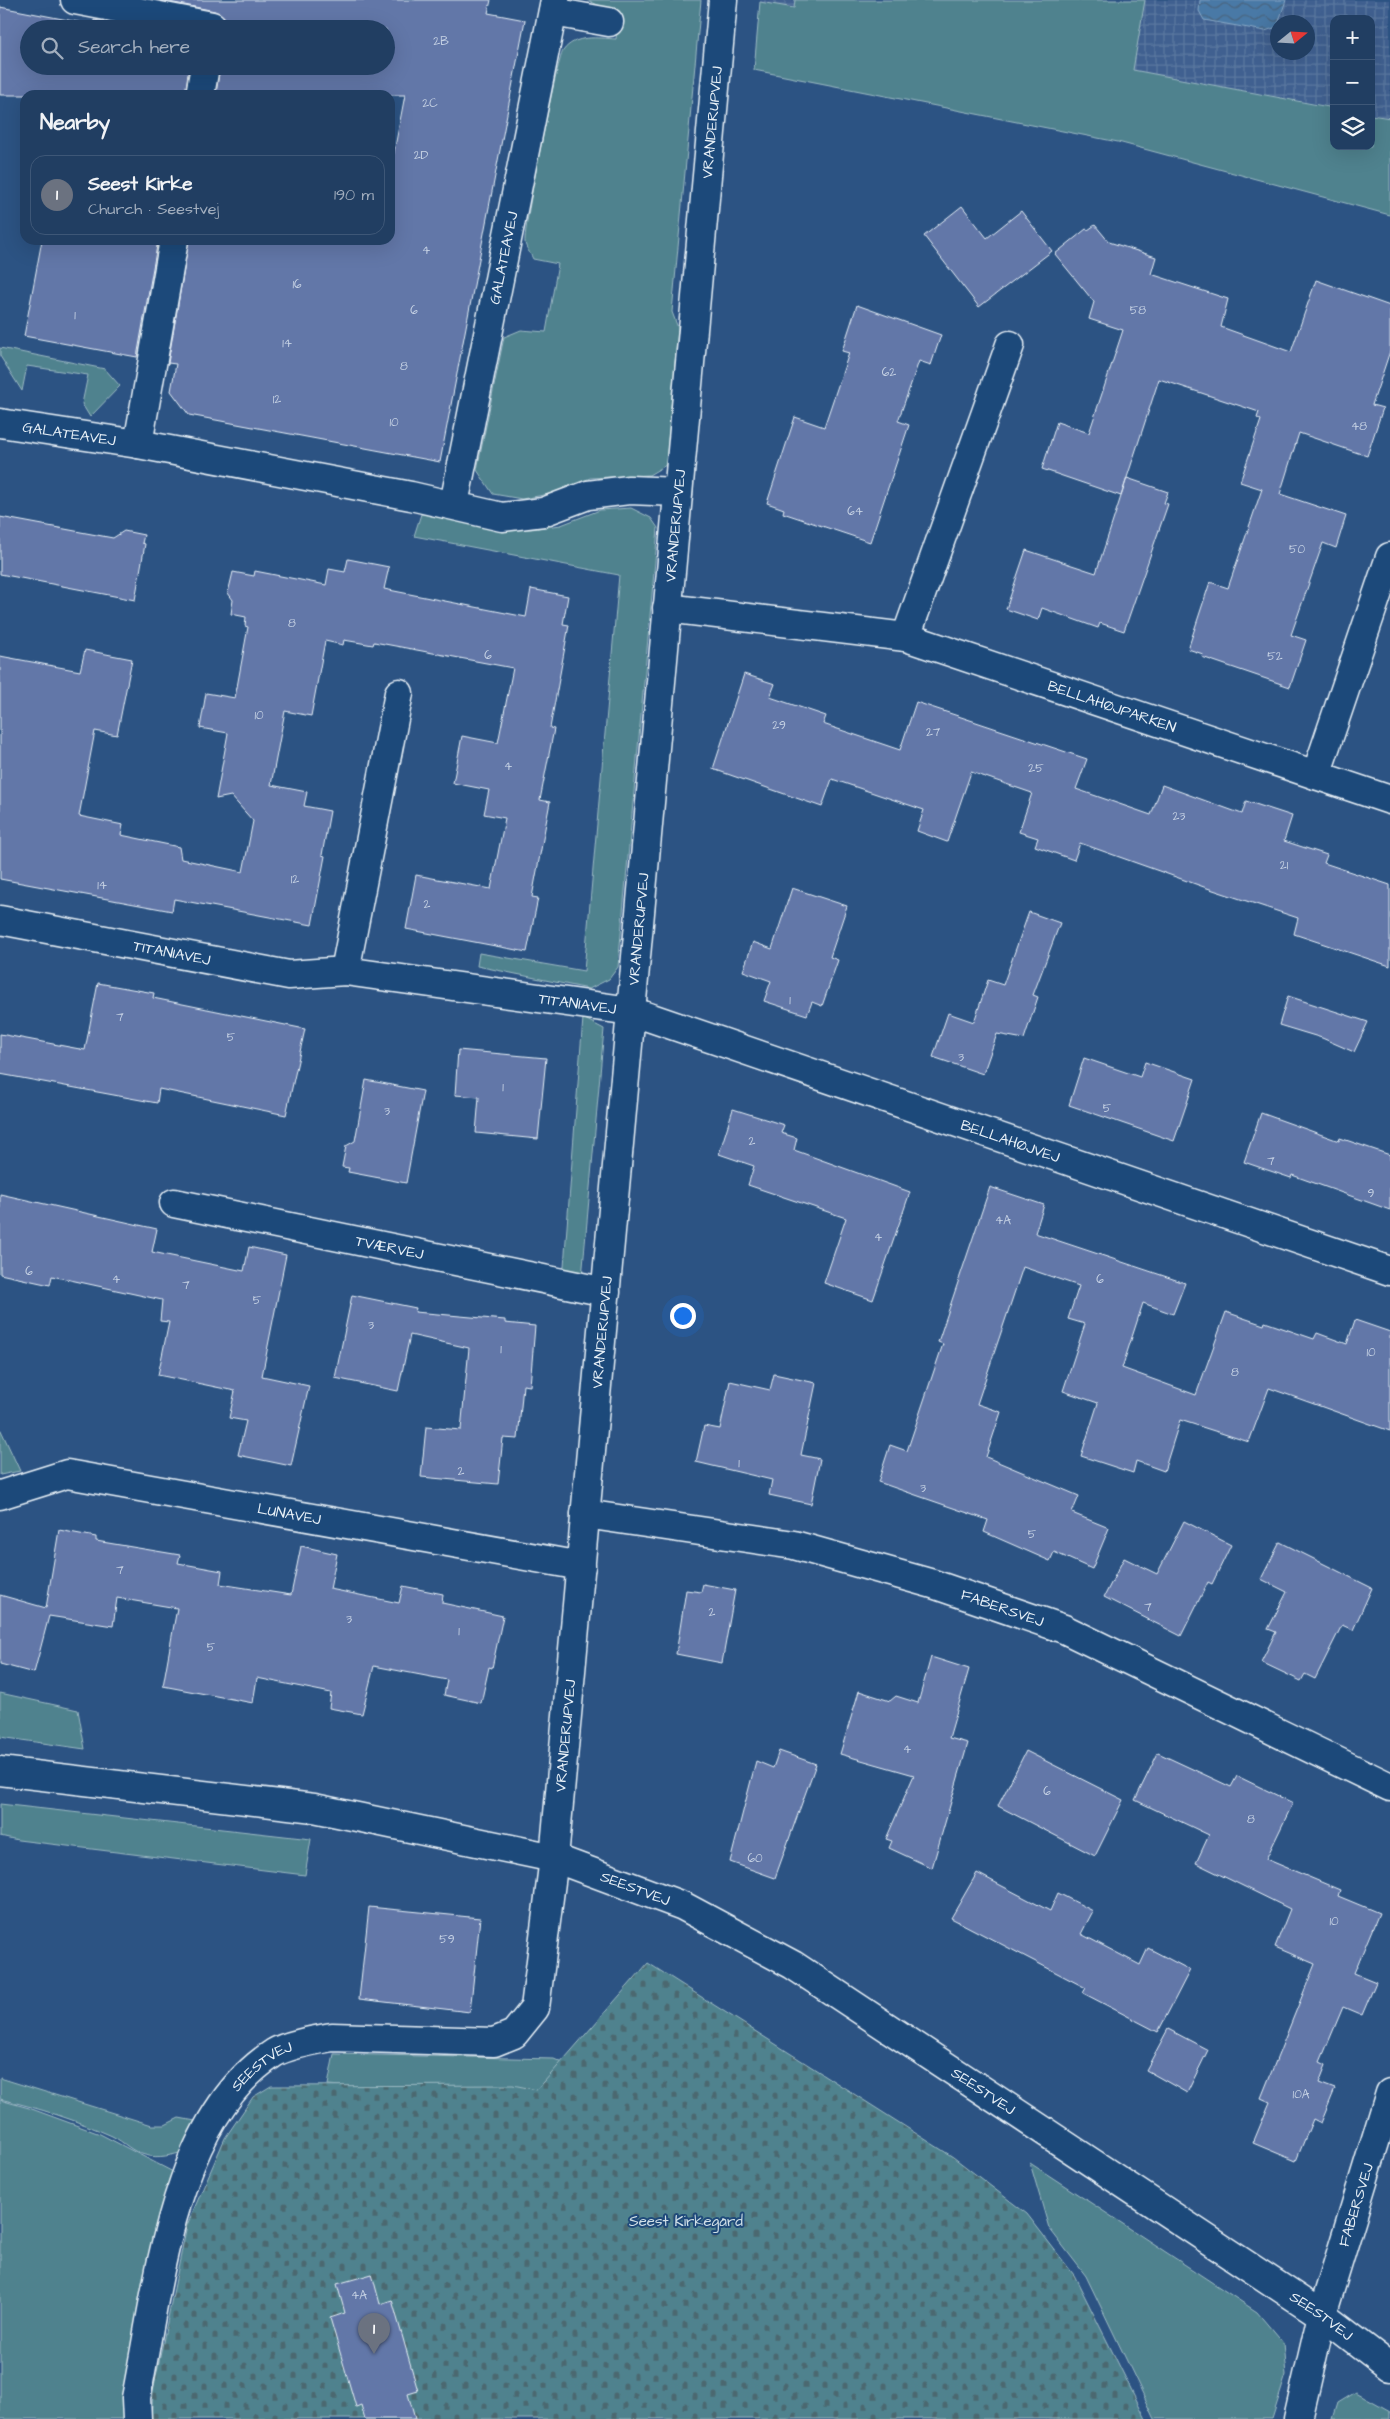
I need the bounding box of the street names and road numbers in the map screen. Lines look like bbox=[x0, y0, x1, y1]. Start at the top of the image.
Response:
street label: VRANDERUPVEJ bbox=[696, 65, 727, 180]
street label: GALATEAVEJ bbox=[484, 210, 523, 306]
street label: GALATEAVEJ bbox=[21, 416, 117, 451]
street label: VRANDERUPVEJ bbox=[660, 469, 691, 583]
street label: BELLAHØJPARKEN bbox=[1045, 675, 1179, 738]
street label: VRANDERUPVEJ bbox=[623, 872, 654, 986]
street label: TITANIAVEJ bbox=[132, 935, 212, 970]
street label: TITANIAVEJ bbox=[537, 988, 618, 1019]
street label: BELLAHØJVEJ bbox=[958, 1114, 1063, 1168]
street label: TVÆRVEJ bbox=[354, 1230, 425, 1265]
street label: VRANDERUPVEJ bbox=[586, 1275, 617, 1390]
street label: LUNAVEJ bbox=[256, 1498, 323, 1530]
street label: FABERSVEJ bbox=[958, 1584, 1047, 1632]
street label: VRANDERUPVEJ bbox=[550, 1679, 581, 1793]
street label: SEESTVEJ bbox=[598, 1866, 673, 1911]
street label: SEESTVEJ bbox=[226, 2036, 294, 2096]
street label: SEESTVEJ bbox=[947, 2062, 1019, 2120]
street label: FABERSVEJ bbox=[1333, 2160, 1378, 2249]
street label: SEESTVEJ bbox=[1286, 2286, 1357, 2345]

